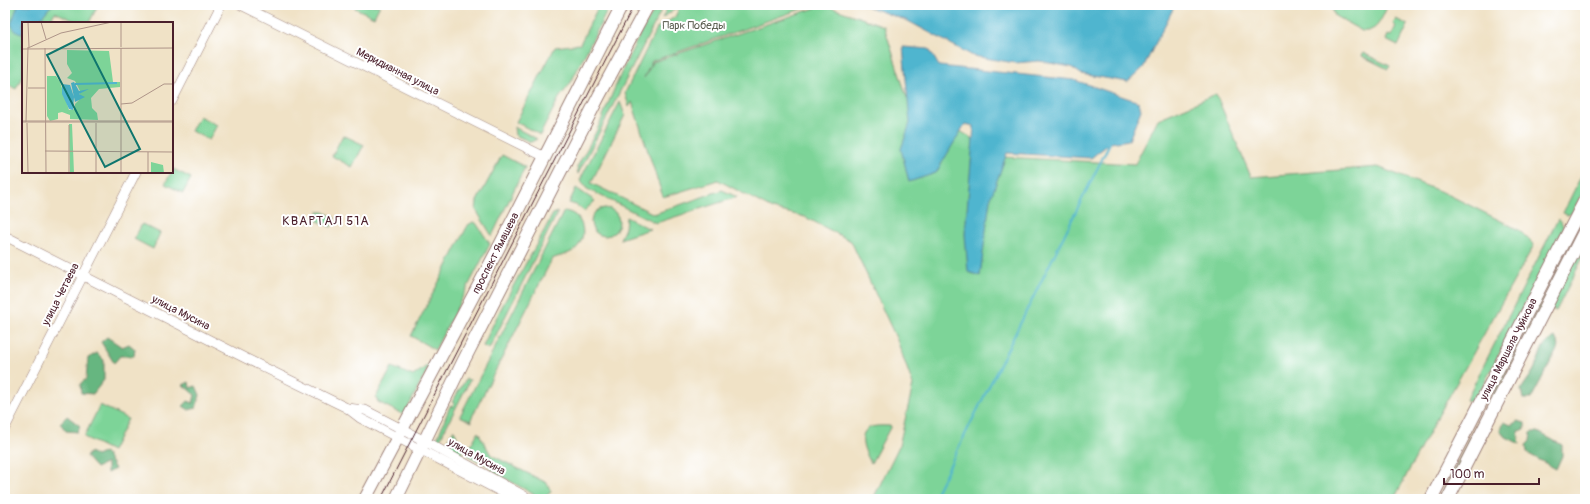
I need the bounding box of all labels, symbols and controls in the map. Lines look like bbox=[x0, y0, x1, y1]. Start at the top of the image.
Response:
park label: Парк Победы bbox=[663, 19, 725, 32]
inset map bbox=[22, 22, 173, 173]
street label: Меридианная улица bbox=[354, 45, 441, 98]
street label: проспект Ямашева bbox=[469, 210, 522, 296]
district label: КВАРТАЛ 51А bbox=[282, 213, 370, 229]
street label: улица Четаева bbox=[39, 261, 82, 329]
street label: улица Мусина bbox=[149, 292, 212, 333]
street label: улица Маршала Чуйкова bbox=[1477, 296, 1540, 403]
street label: улица Мусина bbox=[445, 435, 508, 478]
scale bar bbox=[1444, 460, 1539, 486]
text: 100 m bbox=[1450, 467, 1485, 482]

